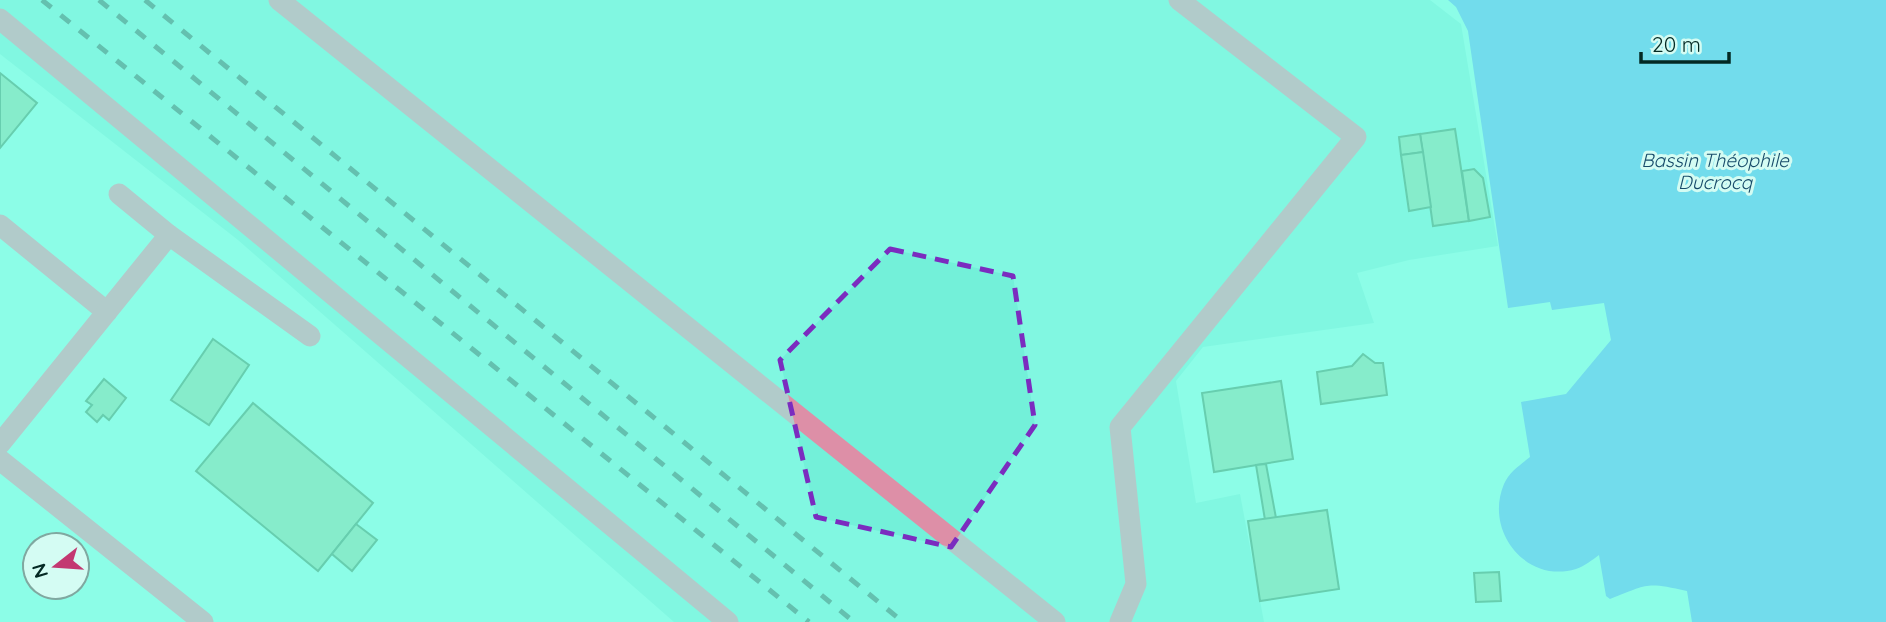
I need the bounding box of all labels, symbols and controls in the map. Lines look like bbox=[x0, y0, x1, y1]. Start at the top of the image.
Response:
scale bar bbox=[1641, 21, 1728, 65]
text: 20 m bbox=[1652, 31, 1701, 57]
water label: Bassin Théophile Ducrocq bbox=[1641, 148, 1790, 194]
north arrow bbox=[21, 531, 91, 601]
text: N bbox=[26, 561, 53, 581]

